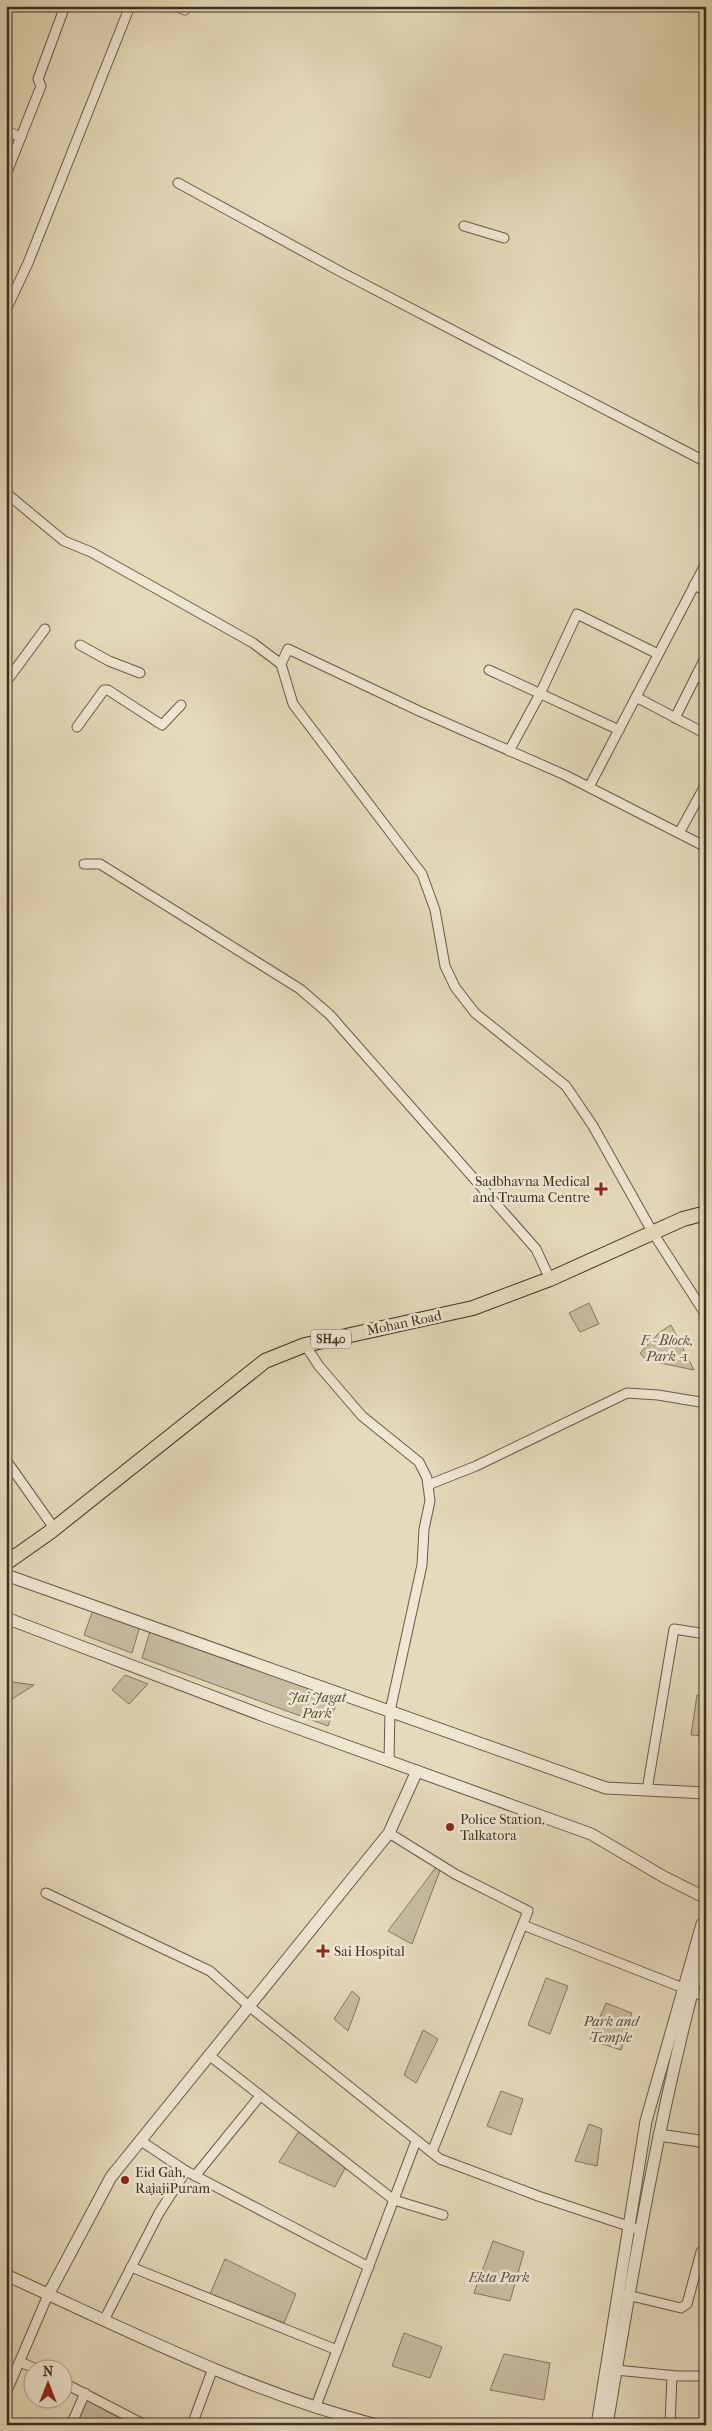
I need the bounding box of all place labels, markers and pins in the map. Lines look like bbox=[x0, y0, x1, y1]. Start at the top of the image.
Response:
place label: Sadbhavna Medical and Trauma Centre bbox=[473, 1173, 590, 1206]
marker: Sadbhavna Medical and Trauma Centre bbox=[594, 1182, 608, 1196]
place label: Police Station, Talkatora bbox=[460, 1811, 545, 1844]
marker: Police Station, Talkatora bbox=[444, 1821, 456, 1833]
place label: Sai Hospital bbox=[334, 1943, 405, 1960]
marker: Sai Hospital bbox=[316, 1944, 330, 1958]
place label: Eid Gah, RajajiPuram bbox=[135, 2164, 210, 2197]
marker: Eid Gah, RajajiPuram bbox=[119, 2174, 131, 2186]

